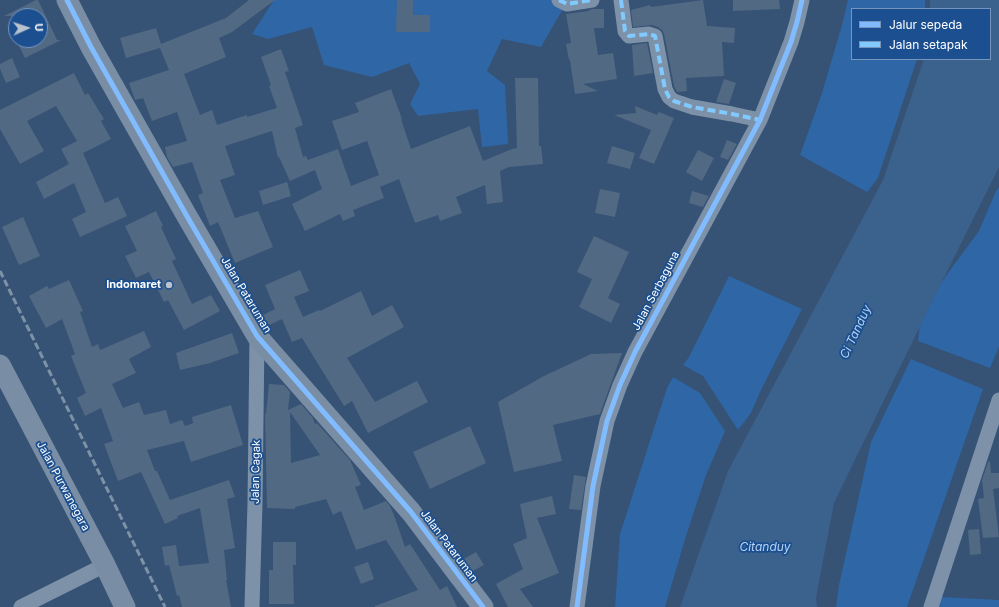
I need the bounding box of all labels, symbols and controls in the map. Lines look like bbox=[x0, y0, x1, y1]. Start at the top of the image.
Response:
north arrow bbox=[8, 8, 48, 48]
legend bbox=[851, 8, 991, 60]
text: Jalur sepeda bbox=[889, 17, 962, 32]
text: U bbox=[32, 23, 46, 32]
text: Jalan setapak bbox=[889, 37, 968, 52]
street label: Jalan Serbaguna bbox=[630, 249, 682, 333]
street label: Jalan Pataruman bbox=[218, 254, 274, 336]
place label: Indomaret bbox=[106, 278, 161, 292]
marker: Indomaret bbox=[164, 280, 174, 290]
water label: Ci Tanduy bbox=[837, 303, 875, 361]
street label: Jalan Purwanegara bbox=[34, 439, 92, 533]
street label: Jalan Cagak bbox=[249, 440, 263, 504]
street label: Jalan Pataruman bbox=[418, 507, 480, 585]
water label: Citanduy bbox=[739, 540, 791, 554]

